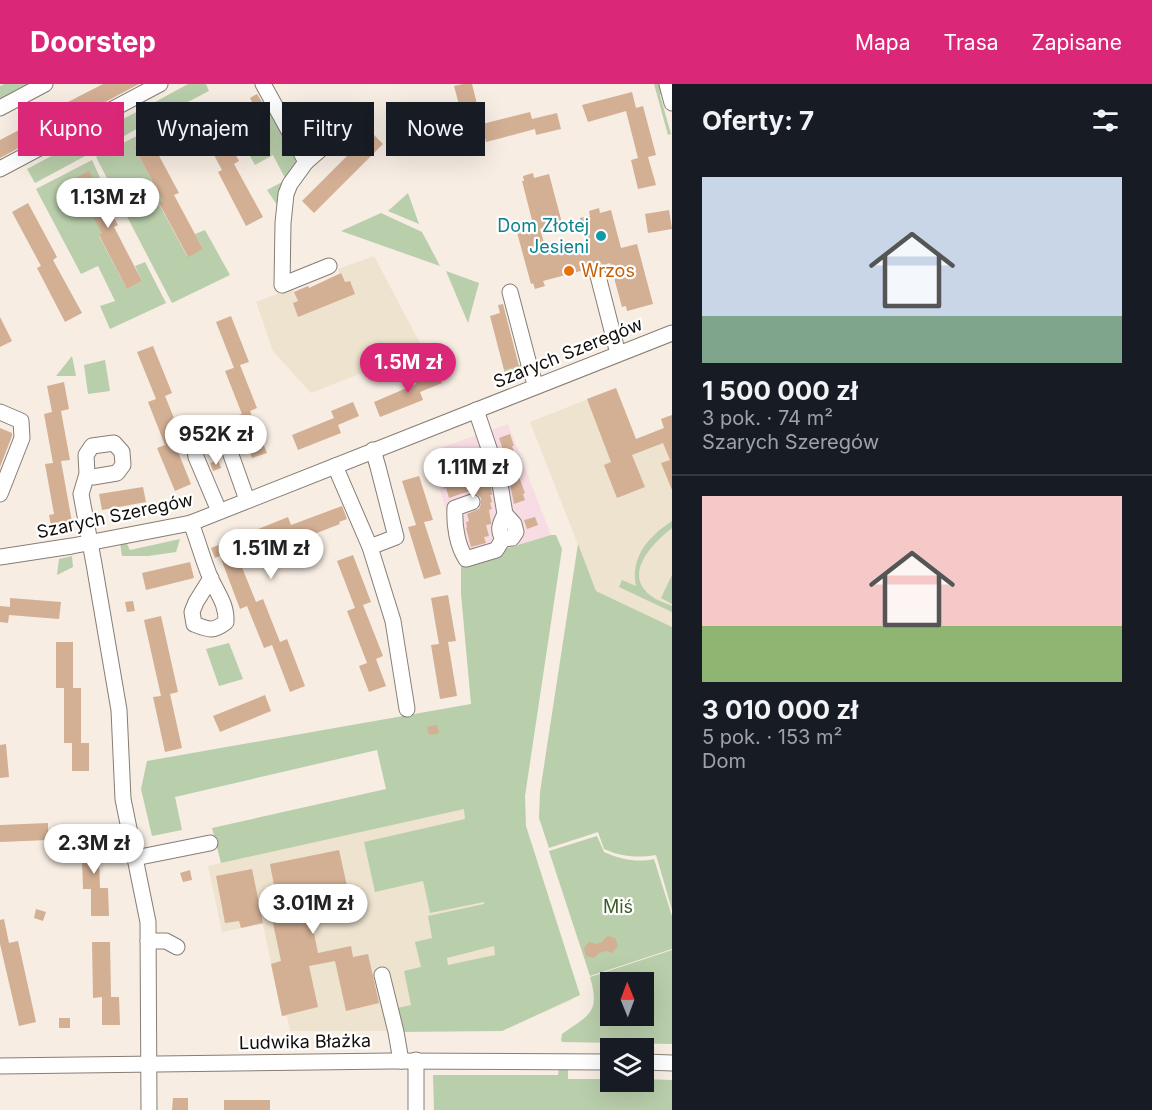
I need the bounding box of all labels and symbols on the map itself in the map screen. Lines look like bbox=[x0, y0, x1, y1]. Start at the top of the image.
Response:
pin: 1.13M zł bbox=[46, 178, 170, 229]
place label: Dom Złotej Jesieni bbox=[497, 215, 589, 257]
marker: Dom Złotej Jesieni bbox=[594, 229, 608, 243]
place label: Wrzos bbox=[581, 260, 635, 281]
marker: Wrzos bbox=[562, 264, 576, 278]
street label: Szarych Szeregów bbox=[490, 313, 646, 392]
pin: 1.5M zł bbox=[353, 343, 463, 394]
pin: 952K zł bbox=[161, 415, 271, 466]
pin: 1.11M zł bbox=[411, 448, 535, 499]
street label: Szarych Szeregów bbox=[35, 489, 195, 542]
pin: 1.51M zł bbox=[209, 529, 333, 580]
pin: 2.3M zł bbox=[39, 824, 149, 875]
pin: 3.01M zł bbox=[251, 884, 375, 935]
park label: Miś bbox=[603, 896, 633, 917]
north arrow bbox=[600, 972, 654, 1026]
street label: Ludwika Błażka bbox=[239, 1030, 371, 1053]

